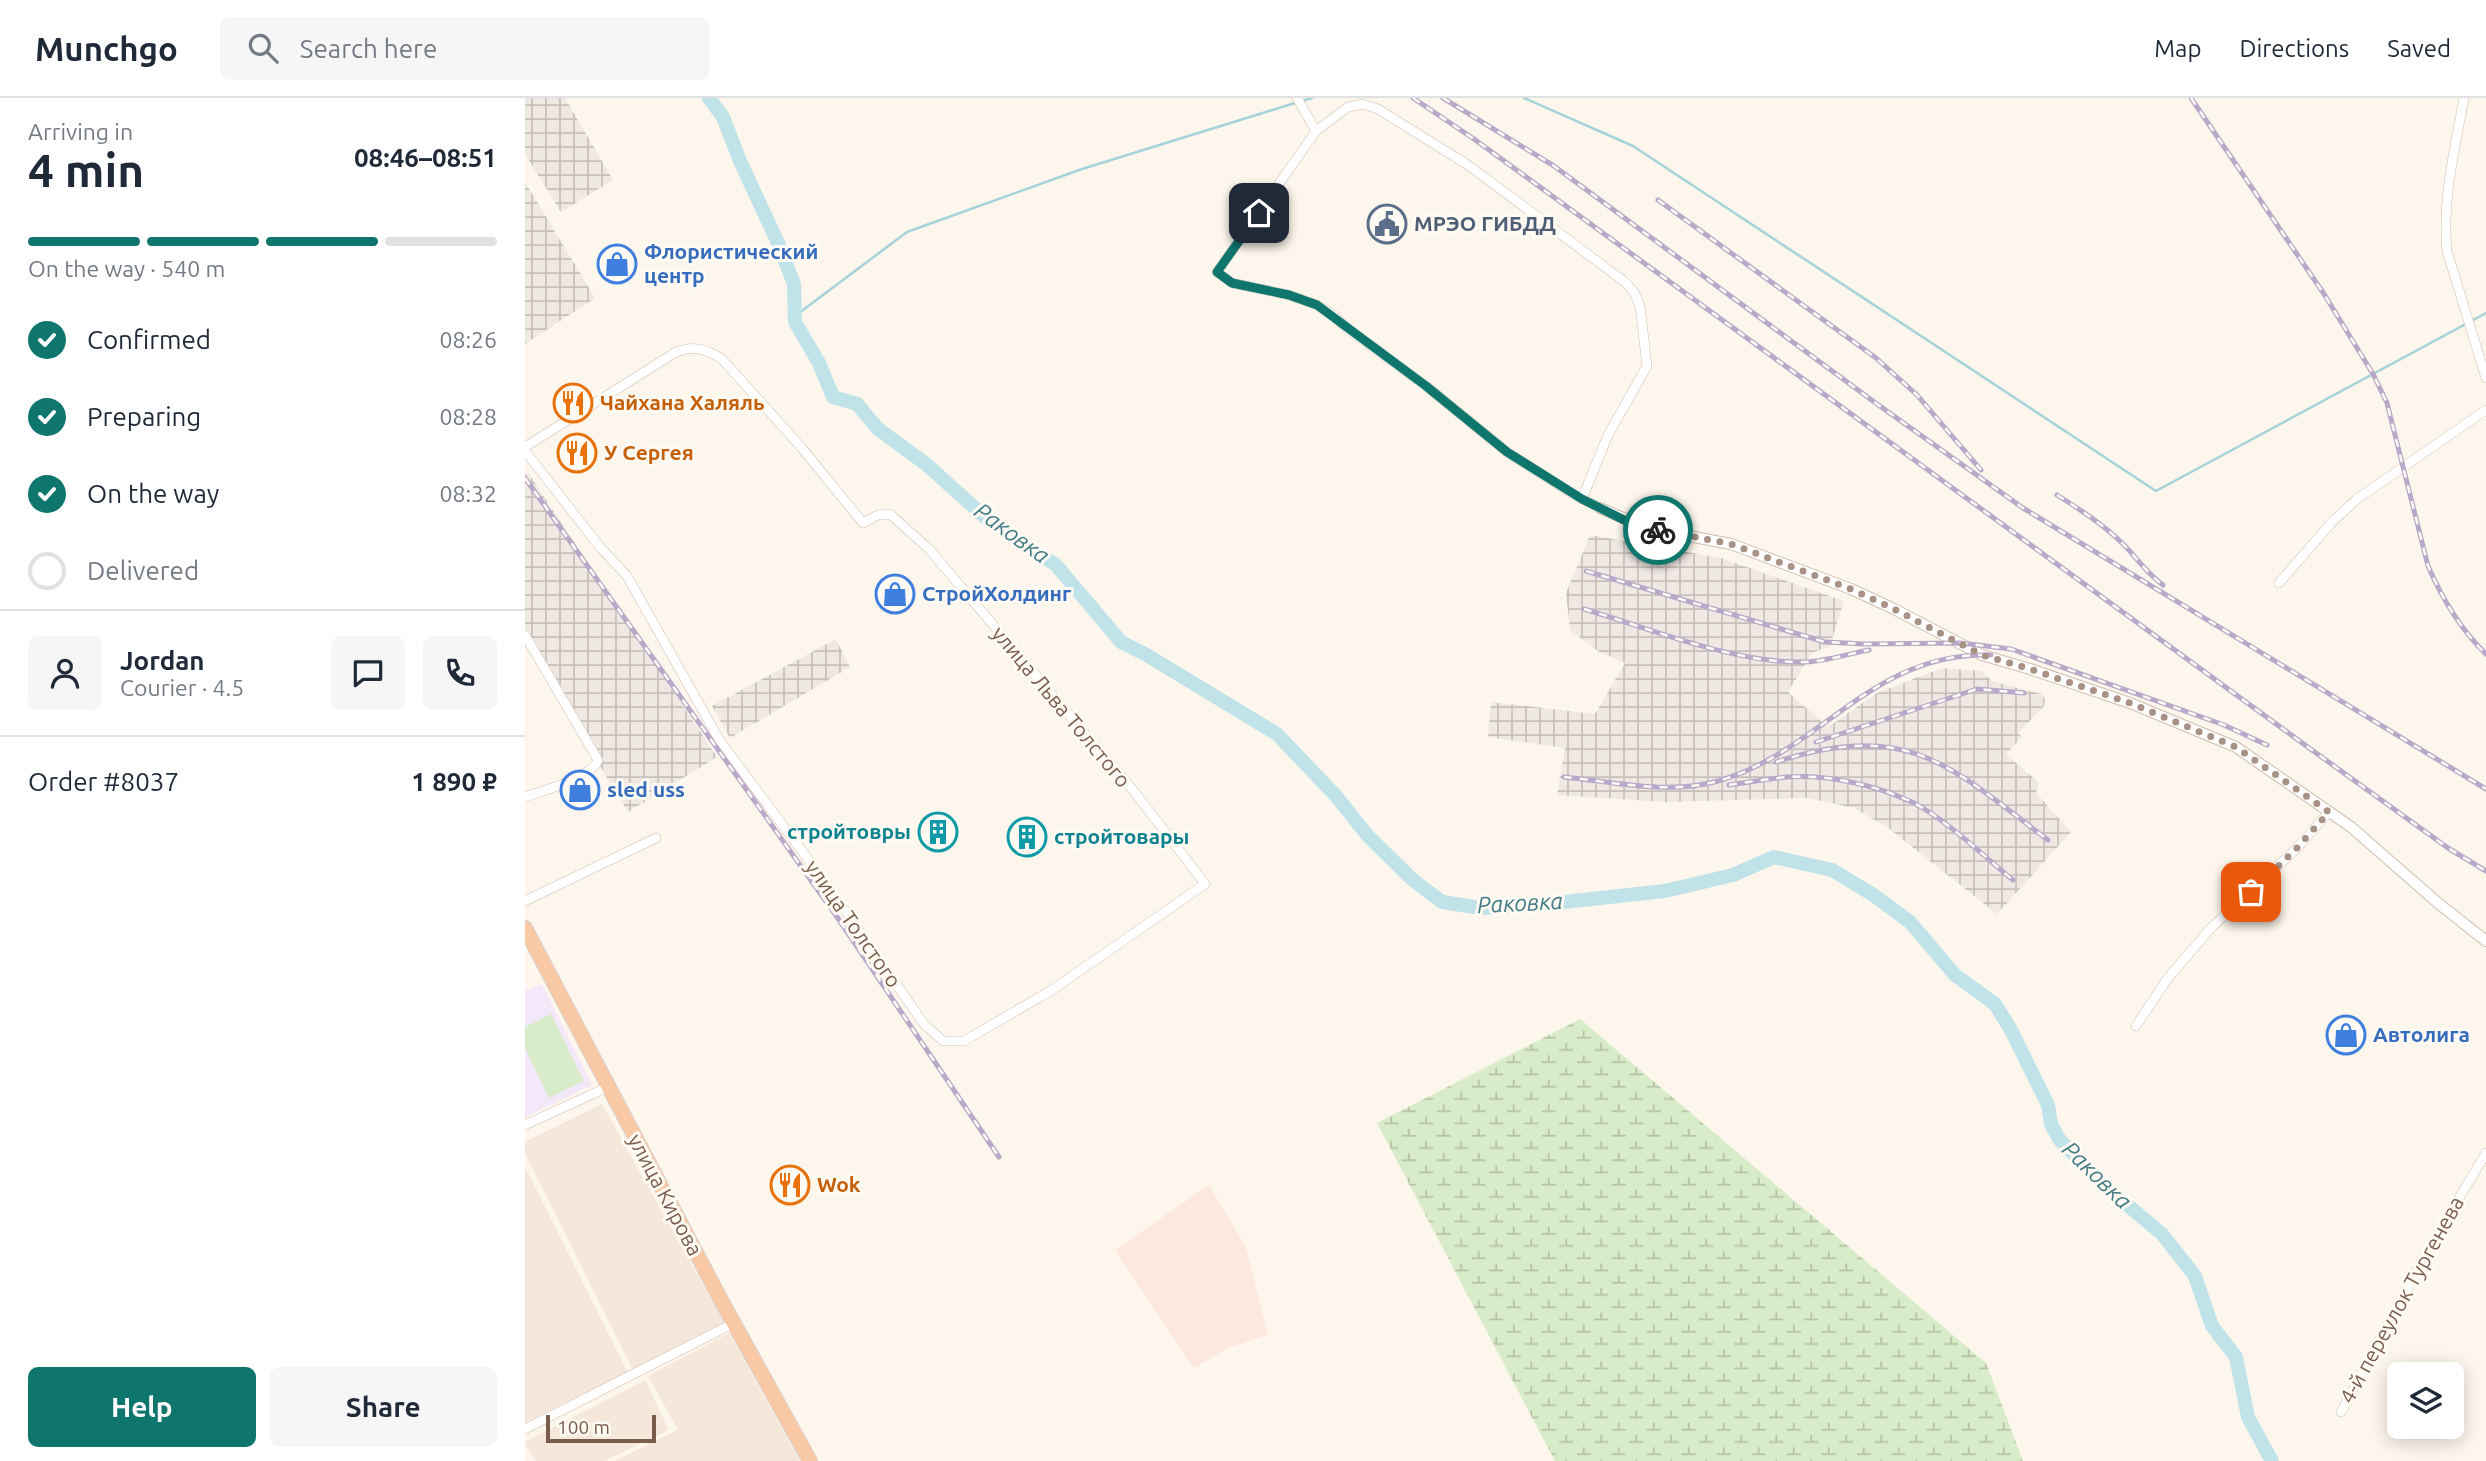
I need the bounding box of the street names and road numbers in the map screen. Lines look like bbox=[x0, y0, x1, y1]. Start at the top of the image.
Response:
street label: улица Льва Толстого bbox=[987, 621, 1136, 792]
street label: улица Толстого bbox=[801, 855, 907, 992]
street label: улица Кирова bbox=[624, 1130, 708, 1260]
street label: 4-й переулок Тургенева bbox=[2334, 1192, 2468, 1407]

